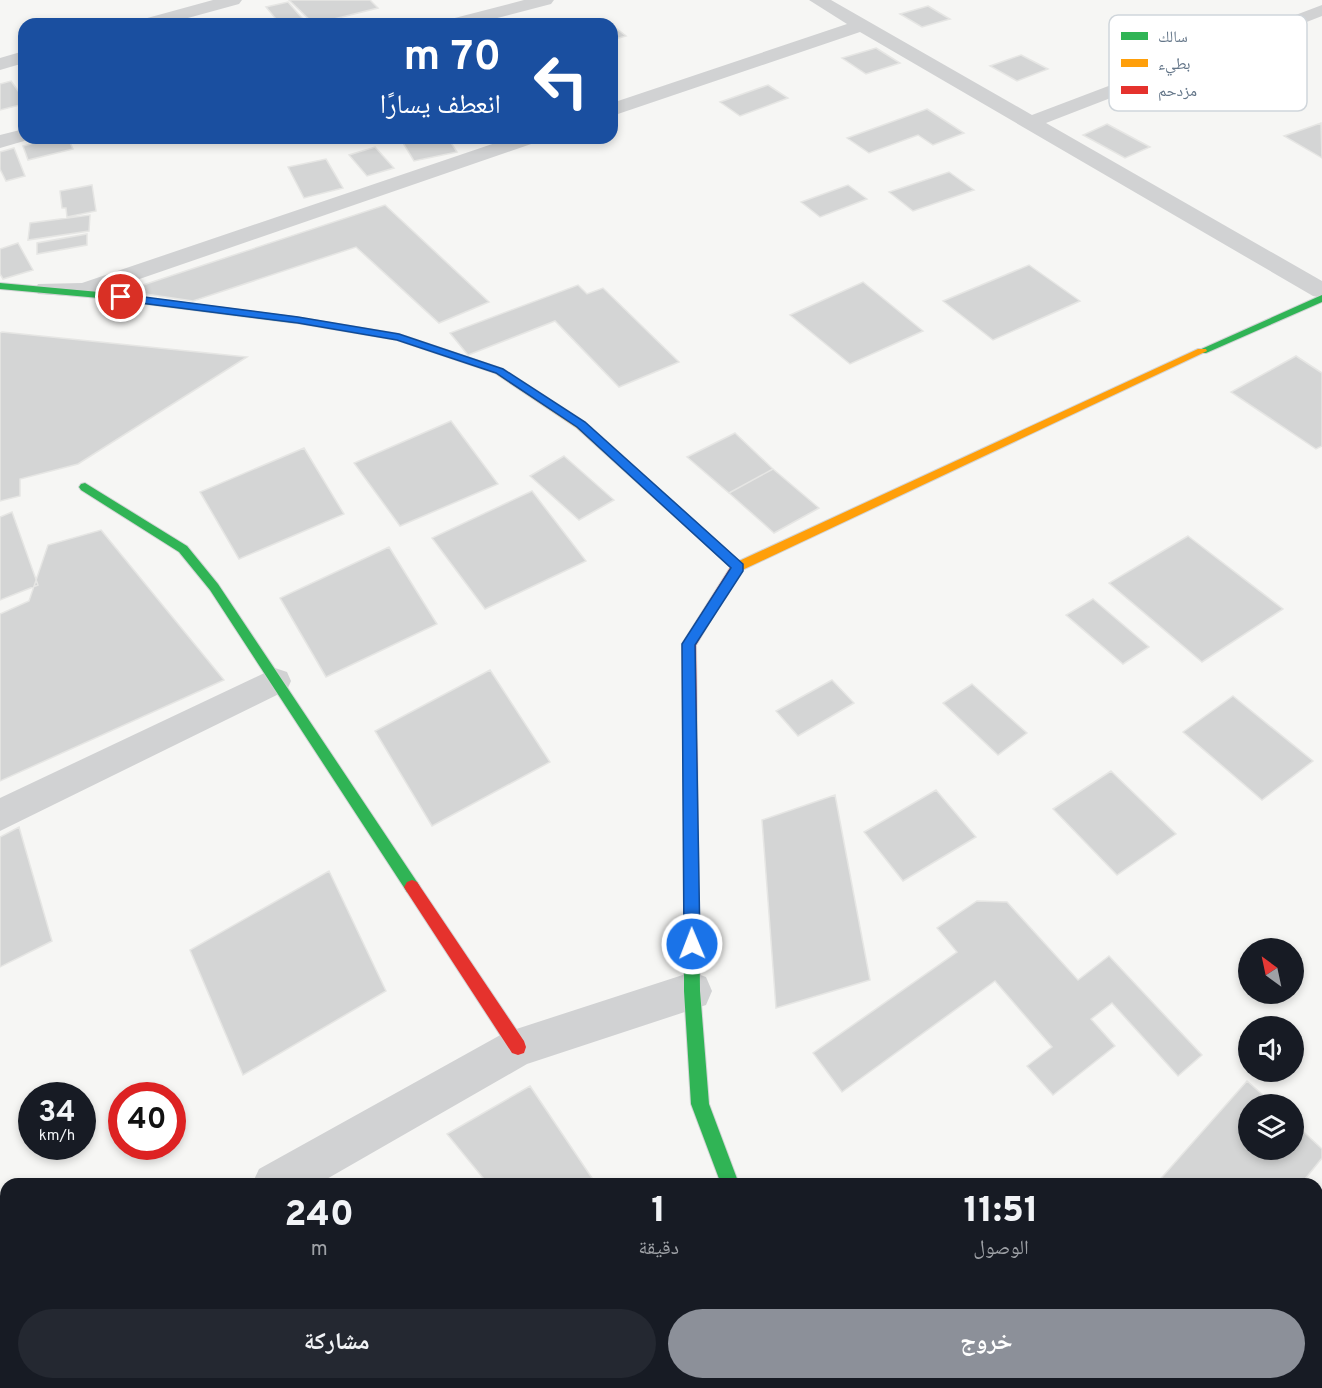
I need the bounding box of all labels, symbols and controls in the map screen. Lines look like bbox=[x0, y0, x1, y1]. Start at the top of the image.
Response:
legend bbox=[1109, 15, 1307, 111]
text: سالك bbox=[1158, 28, 1188, 48]
text: 70 m bbox=[403, 32, 501, 85]
icon: left bbox=[522, 42, 600, 120]
text: بطيء bbox=[1158, 55, 1190, 76]
text: مزدحم bbox=[1158, 82, 1197, 102]
text: انعطف يسارًا bbox=[380, 89, 501, 123]
pin bbox=[95, 271, 146, 322]
icon: arrive bbox=[104, 280, 137, 313]
position arrow bbox=[660, 912, 724, 976]
north arrow bbox=[1238, 938, 1304, 1004]
map controls bbox=[1238, 938, 1304, 1160]
button: sound bbox=[1238, 1016, 1304, 1082]
speed limit sign: 40 bbox=[108, 1082, 186, 1160]
button: layers bbox=[1238, 1094, 1304, 1160]
text: 34 bbox=[38, 1095, 76, 1132]
text: km/h bbox=[39, 1127, 75, 1146]
text: 1 bbox=[651, 1189, 666, 1235]
text: 11:51 bbox=[964, 1189, 1039, 1235]
text: 240 bbox=[284, 1193, 354, 1239]
text: دقيقة bbox=[638, 1236, 679, 1262]
text: الوصول bbox=[973, 1236, 1029, 1262]
text: m bbox=[311, 1237, 328, 1263]
button: مشاركة bbox=[18, 1309, 656, 1378]
button: خروج bbox=[668, 1309, 1305, 1378]

